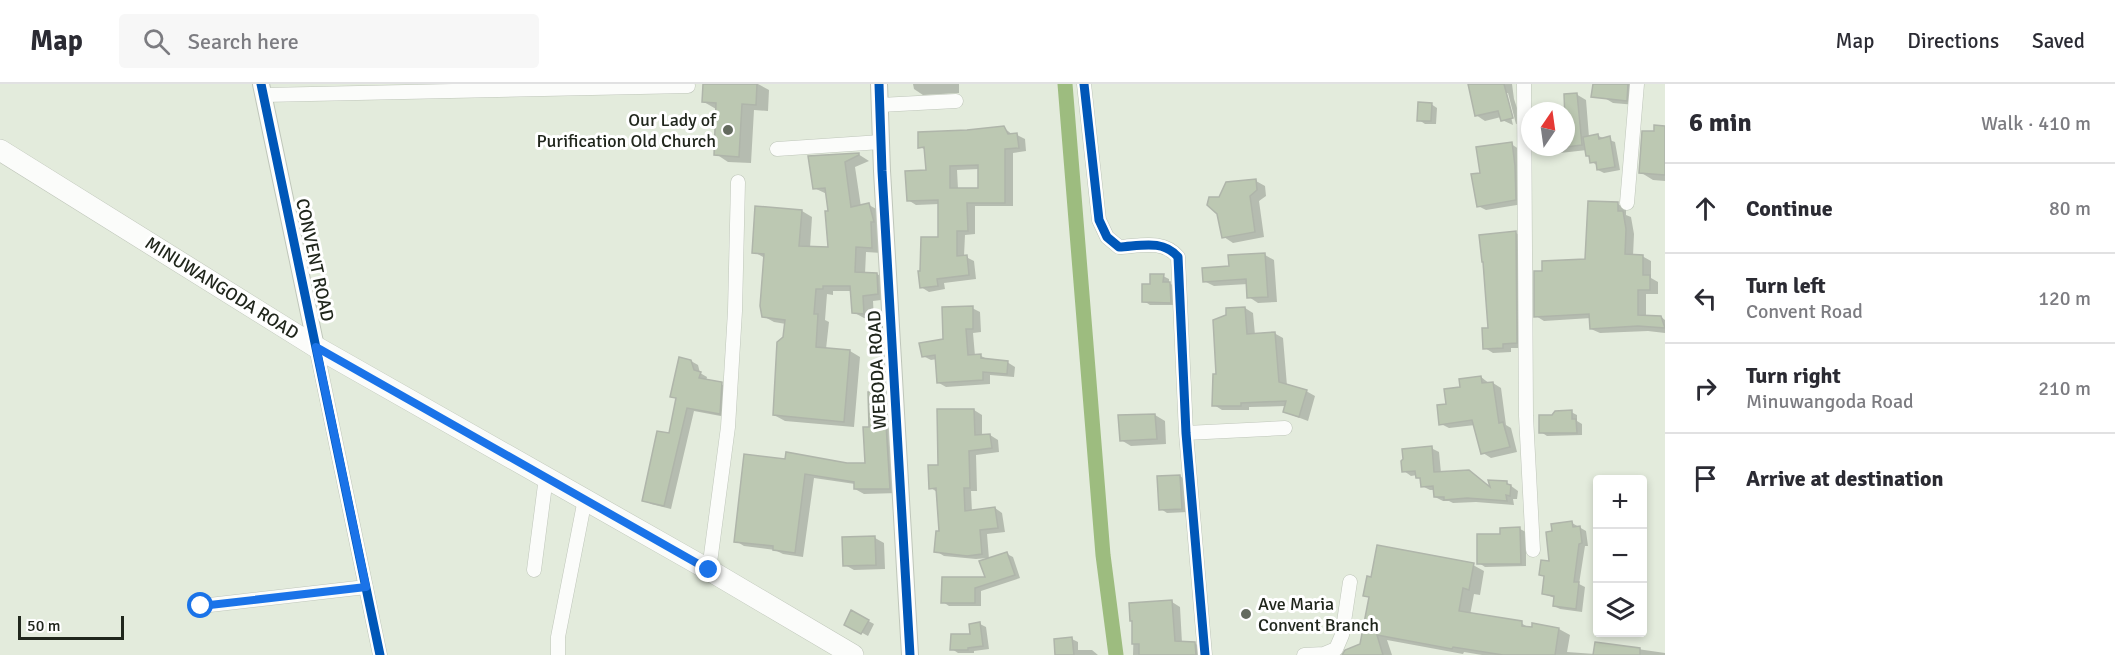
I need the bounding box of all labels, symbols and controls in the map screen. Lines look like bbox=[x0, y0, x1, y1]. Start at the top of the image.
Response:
search box bbox=[119, 14, 539, 68]
text: Map bbox=[30, 24, 83, 58]
icon: search bbox=[140, 25, 173, 58]
text: Search here bbox=[188, 28, 299, 55]
text: Map bbox=[1836, 28, 1874, 54]
text: Directions bbox=[1907, 28, 1999, 54]
text: Saved bbox=[2032, 28, 2085, 54]
north arrow bbox=[1521, 102, 1575, 156]
text: 6 min bbox=[1689, 107, 1752, 139]
place label: Our Lady of Purification Old Church bbox=[537, 109, 717, 152]
text: Walk · 410 m bbox=[1981, 111, 2091, 136]
marker: Our Lady of Purification Old Church bbox=[721, 123, 735, 137]
icon: ahead bbox=[1689, 192, 1722, 225]
text: Continue bbox=[1746, 195, 1833, 222]
street label: CONVENT ROAD bbox=[291, 196, 339, 324]
text: 80 m bbox=[2049, 196, 2091, 221]
street label: MINUWANGODA ROAD bbox=[141, 232, 303, 344]
text: Turn left bbox=[1746, 272, 1826, 299]
icon: left bbox=[1689, 282, 1722, 315]
text: 120 m bbox=[2038, 286, 2091, 311]
text: Convent Road bbox=[1746, 299, 1863, 324]
street label: WEBODA ROAD bbox=[863, 310, 891, 430]
text: Turn right bbox=[1746, 362, 1841, 389]
icon: right bbox=[1689, 372, 1722, 405]
text: 210 m bbox=[2038, 376, 2091, 401]
text: Minuwangoda Road bbox=[1746, 389, 1914, 414]
icon: arrive bbox=[1689, 462, 1722, 495]
text: Arrive at destination bbox=[1746, 465, 1943, 492]
map controls bbox=[1593, 475, 1647, 637]
button: + bbox=[1593, 475, 1647, 529]
button: − bbox=[1593, 529, 1647, 583]
route end bbox=[695, 556, 721, 582]
button: layers bbox=[1593, 583, 1647, 637]
route start bbox=[187, 592, 213, 618]
place label: Ave Maria Convent Branch bbox=[1258, 593, 1379, 636]
marker: Ave Maria Convent Branch bbox=[1239, 607, 1253, 621]
scale bar bbox=[18, 613, 124, 640]
text: 50 m bbox=[27, 616, 61, 636]

